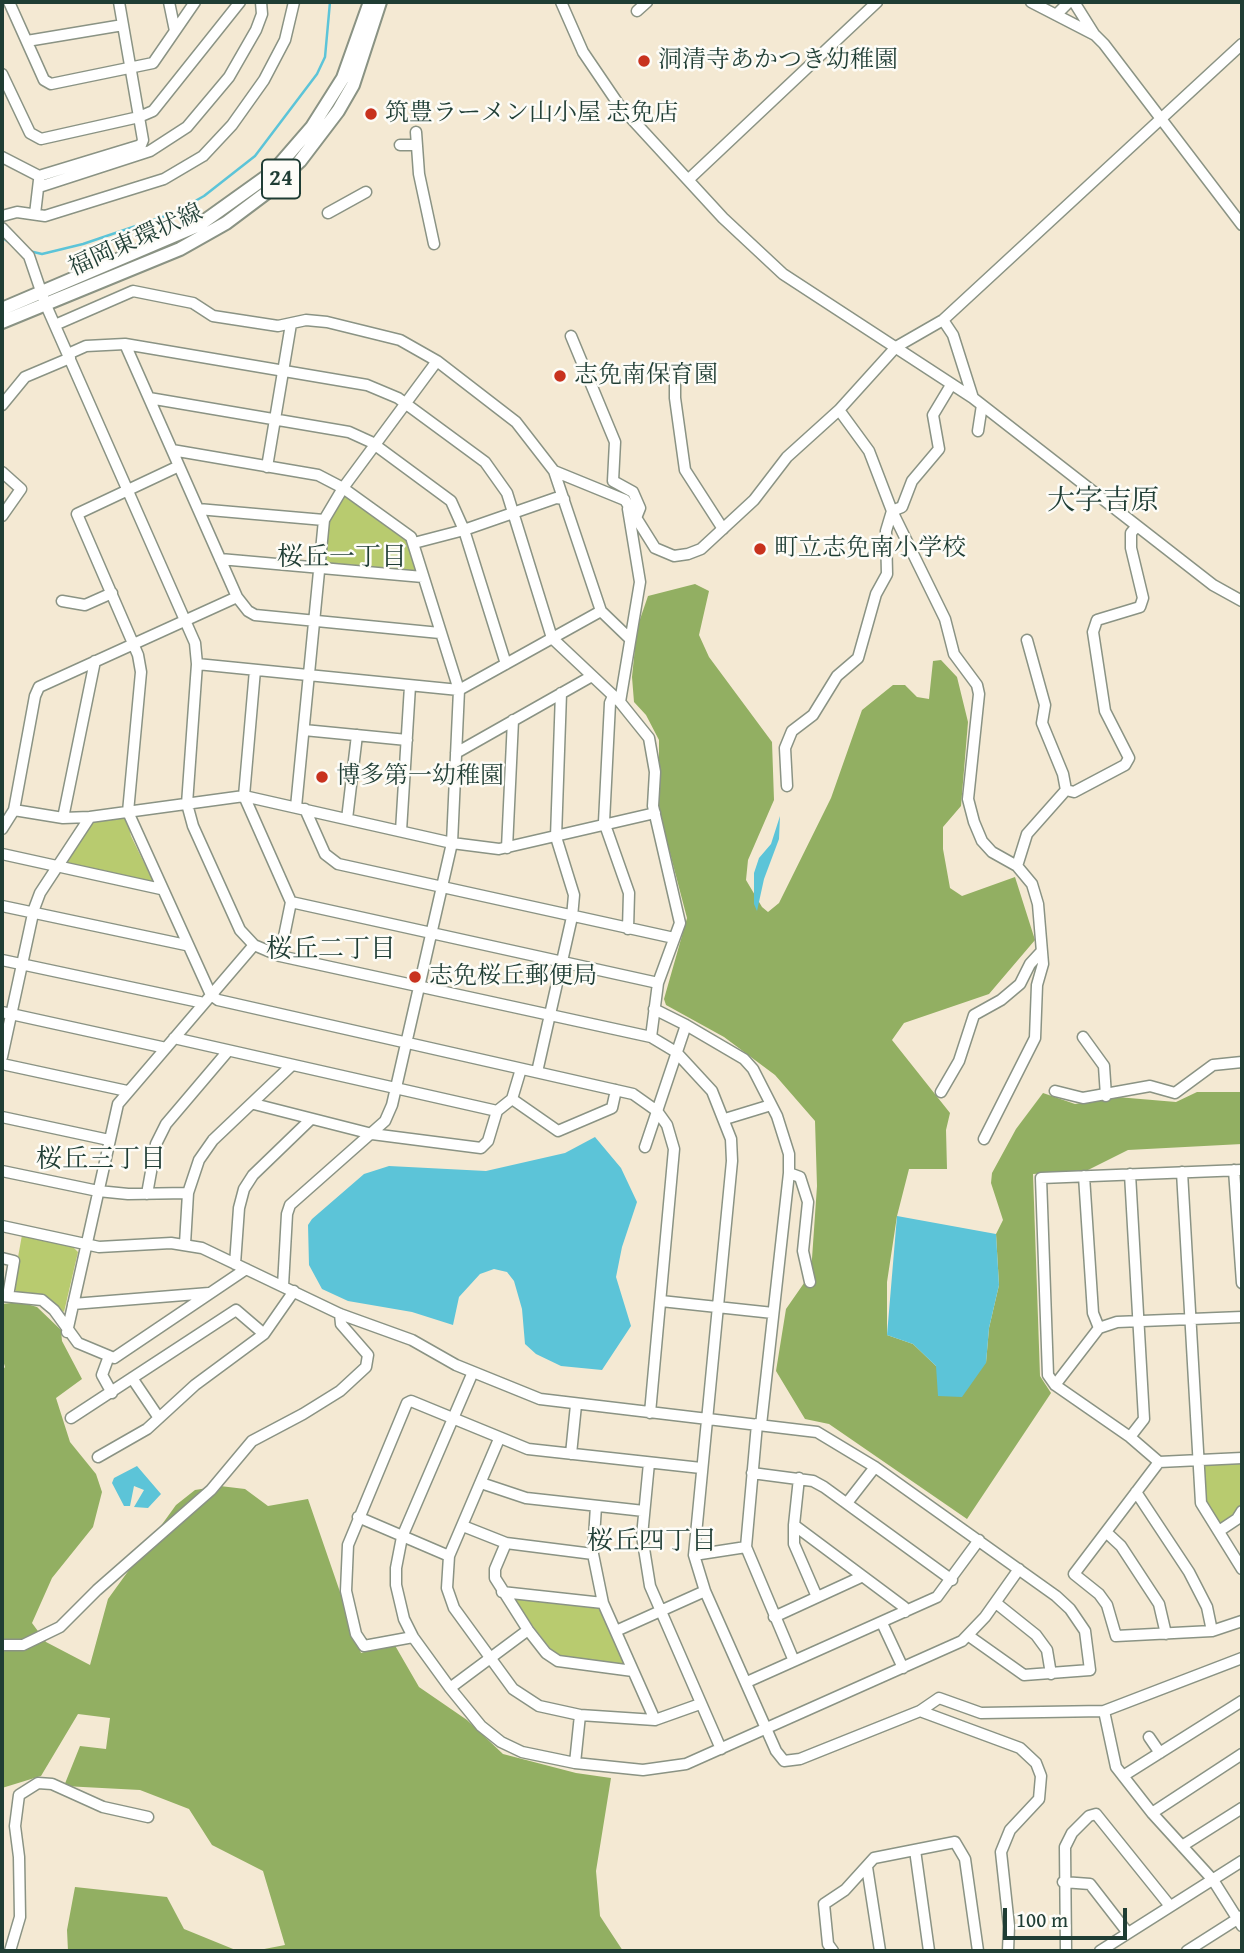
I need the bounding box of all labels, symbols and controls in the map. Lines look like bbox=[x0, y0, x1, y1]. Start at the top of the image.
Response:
place label: 洞清寺あかつき幼稚園 bbox=[658, 47, 898, 75]
marker: 洞清寺あかつき幼稚園 bbox=[636, 53, 652, 69]
place label: 筑豊ラーメン山小屋 志免店 bbox=[385, 100, 678, 128]
marker: 筑豊ラーメン山小屋 志免店 bbox=[363, 106, 379, 122]
road number: 24 bbox=[262, 160, 300, 198]
street label: 福岡東環状線 bbox=[64, 199, 208, 283]
place label: 志免南保育園 bbox=[574, 362, 718, 390]
marker: 志免南保育園 bbox=[552, 368, 568, 384]
district label: 大字吉原 bbox=[1047, 485, 1159, 519]
place label: 町立志免南小学校 bbox=[774, 535, 966, 563]
marker: 町立志免南小学校 bbox=[752, 541, 768, 557]
district label: 桜丘一丁目 bbox=[277, 542, 407, 574]
place label: 博多第一幼稚園 bbox=[336, 763, 504, 791]
marker: 博多第一幼稚園 bbox=[314, 769, 330, 785]
district label: 桜丘二丁目 bbox=[266, 934, 396, 966]
place label: 志免桜丘郵便局 bbox=[429, 963, 597, 991]
marker: 志免桜丘郵便局 bbox=[407, 969, 423, 985]
district label: 桜丘三丁目 bbox=[36, 1144, 166, 1176]
district label: 桜丘四丁目 bbox=[587, 1526, 717, 1558]
scale bar bbox=[1006, 1894, 1130, 1938]
text: 100 m bbox=[1016, 1904, 1068, 1935]

